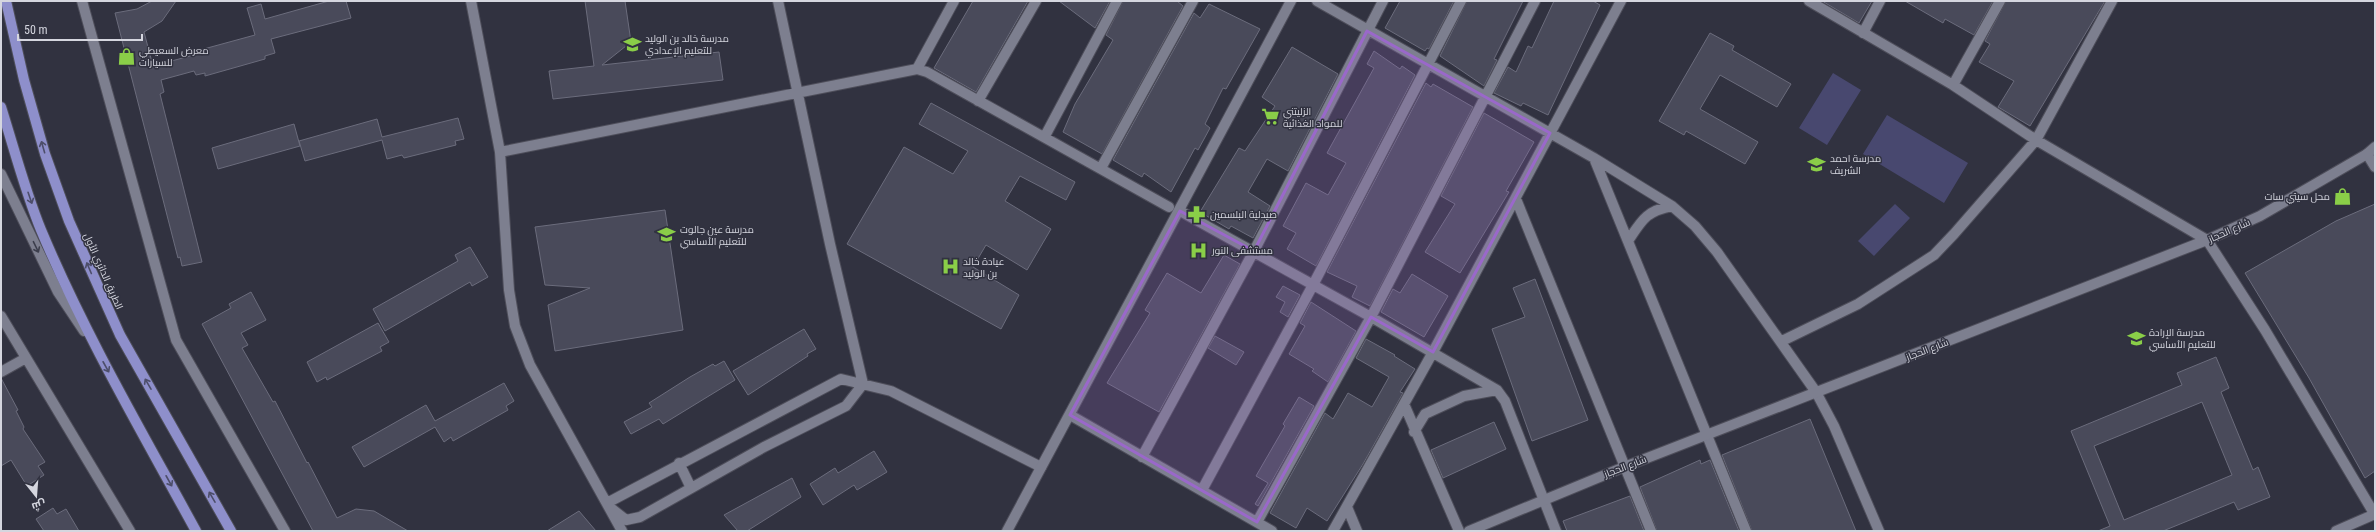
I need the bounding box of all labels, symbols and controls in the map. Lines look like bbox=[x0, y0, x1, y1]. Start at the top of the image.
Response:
scale bar bbox=[18, 16, 142, 42]
text: 50 m bbox=[24, 23, 48, 37]
place label: مدرسة خالد بن الوليد للتعليم الإعدادي bbox=[645, 33, 729, 58]
school or university icon: مدرسة خالد بن الوليد للتعليم الإعدادي bbox=[622, 34, 642, 54]
place label: معرض السعيطي للسيارات bbox=[139, 45, 209, 68]
shop icon: معرض السعيطي للسيارات bbox=[116, 46, 136, 66]
place label: الزليتني للمواد الغذائية bbox=[1283, 106, 1342, 129]
supermarket icon: الزليتني للمواد الغذائية bbox=[1260, 107, 1280, 127]
one-way arrow bbox=[39, 140, 46, 153]
place label: مدرسة احمد الشريف bbox=[1830, 153, 1881, 176]
school or university icon: مدرسة احمد الشريف bbox=[1807, 154, 1827, 174]
shop icon: محل سيتي سات bbox=[2333, 186, 2353, 206]
one-way arrow bbox=[27, 191, 34, 204]
place label: محل سيتي سات bbox=[2265, 191, 2330, 204]
pharmacy icon: صيدلية البلسمين bbox=[1187, 204, 1207, 224]
place label: صيدلية البلسمين bbox=[1210, 209, 1277, 221]
street label: شارع الحجاز bbox=[2206, 216, 2252, 246]
place label: مدرسة عين جالوت للتعليم الأساسي bbox=[680, 224, 754, 249]
school or university icon: مدرسة عين جالوت للتعليم الأساسي bbox=[657, 225, 677, 245]
street label: الطريق الدائري الأول bbox=[80, 231, 125, 312]
hospital icon: مستشفى النور bbox=[1189, 240, 1209, 260]
one-way arrow bbox=[33, 241, 40, 253]
place label: مستشفى النور bbox=[1211, 245, 1273, 257]
place label: عيادة خالد بن الوليد bbox=[963, 256, 1004, 280]
hospital icon: عيادة خالد بن الوليد bbox=[940, 257, 960, 277]
one-way arrow bbox=[85, 262, 93, 274]
place label: مدرسة الإرادة للتعليم الأساسي bbox=[2149, 327, 2216, 352]
school or university icon: مدرسة الإرادة للتعليم الأساسي bbox=[2126, 328, 2146, 348]
street label: شارع الحجاز bbox=[1903, 336, 1950, 364]
one-way arrow bbox=[103, 361, 110, 373]
one-way arrow bbox=[143, 378, 151, 390]
street label: شارع الحجاز bbox=[1601, 453, 1648, 481]
one-way arrow bbox=[165, 475, 173, 487]
north arrow bbox=[16, 476, 56, 516]
one-way arrow bbox=[207, 491, 215, 503]
text: ش bbox=[30, 497, 47, 513]

